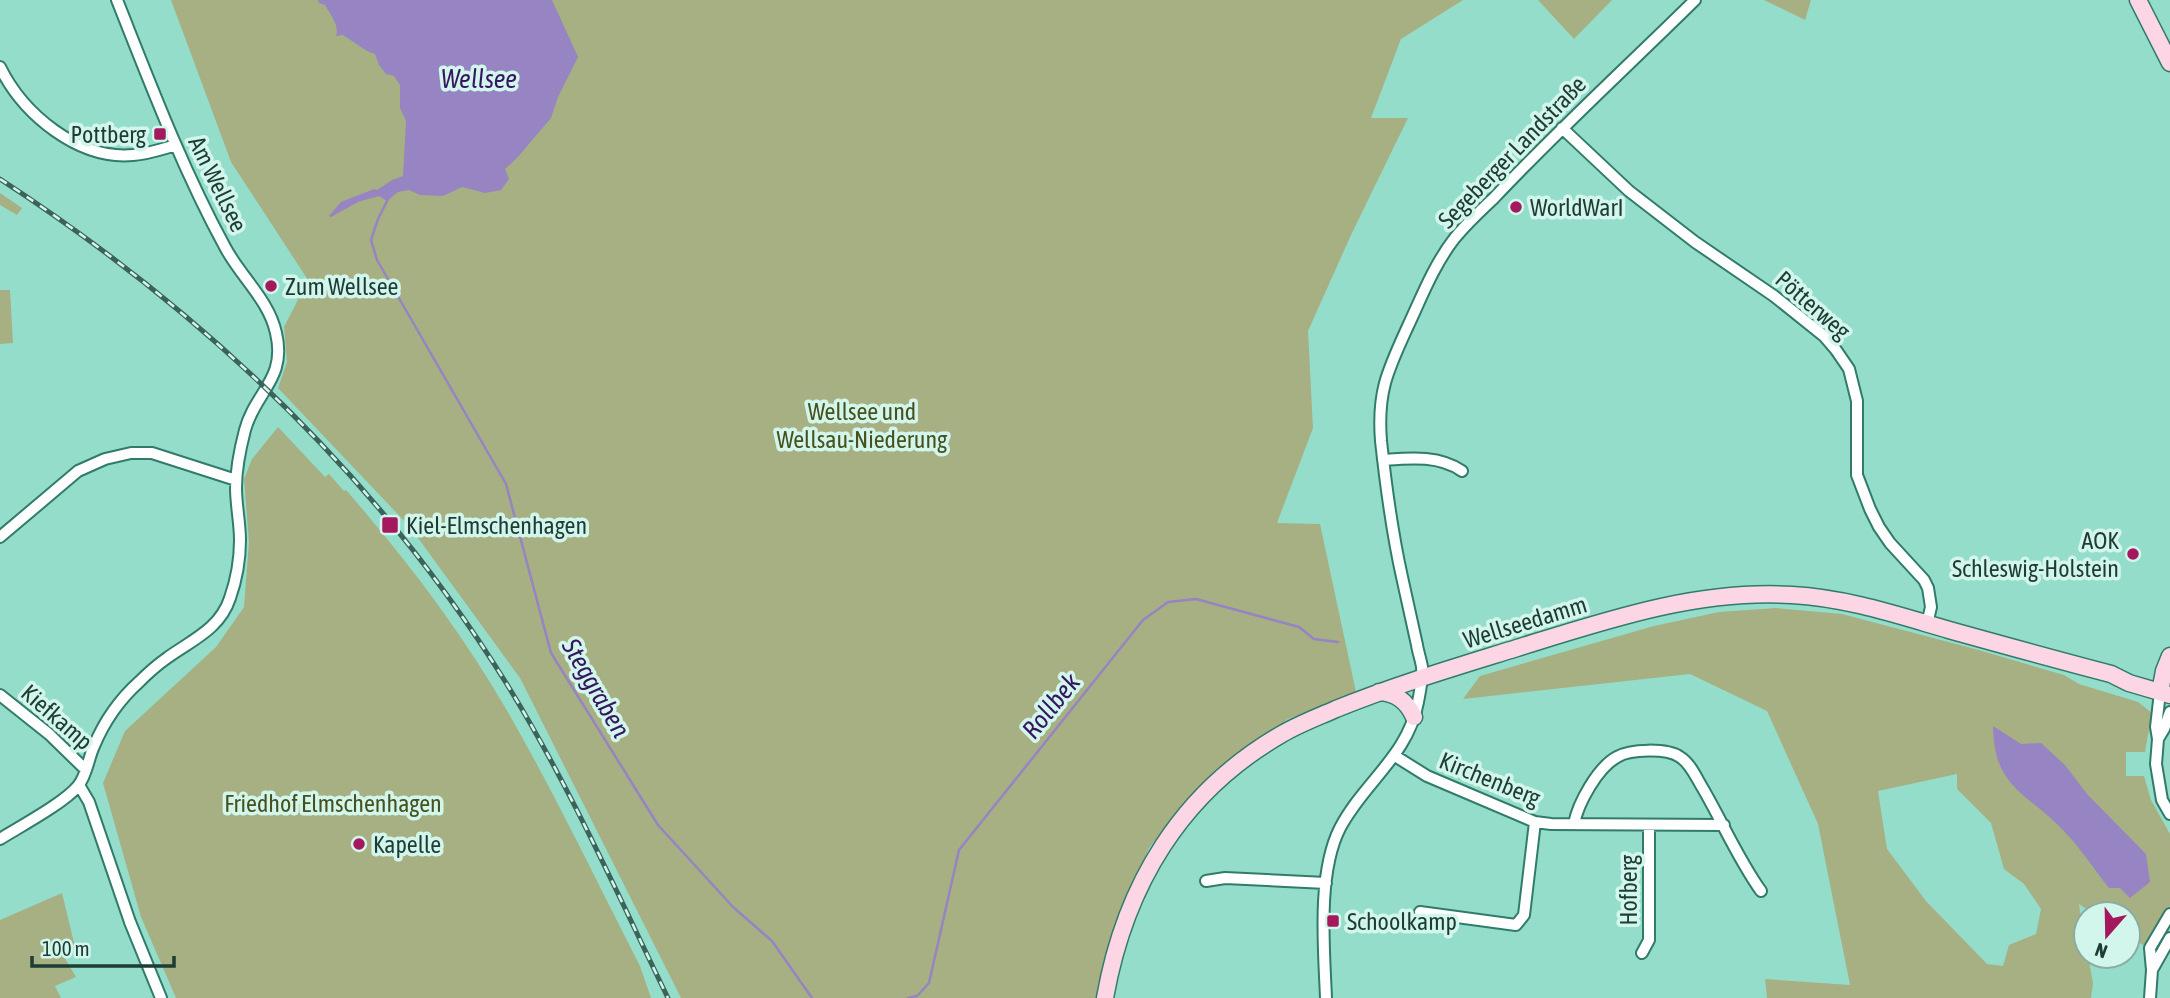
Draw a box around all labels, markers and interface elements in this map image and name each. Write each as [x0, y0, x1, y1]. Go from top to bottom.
water label: Wellsee [441, 64, 517, 94]
street label: Segeberger Landstraße [1433, 71, 1591, 233]
place label: Pottberg [70, 121, 147, 148]
marker: Pottberg [152, 126, 168, 142]
street label: Am Wellsee [183, 132, 253, 236]
place label: WorldWarI [1530, 194, 1624, 221]
marker: WorldWarI [1508, 199, 1524, 215]
street label: Pötterweg [1770, 265, 1856, 345]
place label: Zum Wellsee [285, 273, 398, 300]
marker: Zum Wellsee [263, 278, 279, 294]
park label: Wellsee und Wellsau-Niederung [777, 398, 948, 453]
place label: Kiel-Elmschenhagen [406, 512, 587, 539]
marker: Kiel-Elmschenhagen [380, 515, 400, 535]
place label: AOK Schleswig-Holstein [1952, 527, 2119, 582]
marker: AOK Schleswig-Holstein [2125, 546, 2141, 562]
street label: Wellseedamm [1460, 590, 1590, 654]
water label: Steggraben [555, 632, 636, 743]
water label: Rollbek [1016, 667, 1086, 744]
street label: Kiefkamp [16, 679, 98, 755]
street label: Kirchenberg [1436, 747, 1545, 812]
park label: Friedhof Elmschenhagen [224, 790, 442, 817]
place label: Kapelle [373, 831, 441, 858]
marker: Kapelle [351, 836, 367, 852]
street label: Hofberg [1615, 854, 1642, 925]
north arrow [2072, 900, 2142, 970]
place label: Schoolkamp [1347, 908, 1457, 935]
marker: Schoolkamp [1325, 913, 1341, 929]
scale bar [32, 925, 173, 969]
text: 100 m [42, 936, 90, 960]
text: N [2092, 939, 2110, 963]

